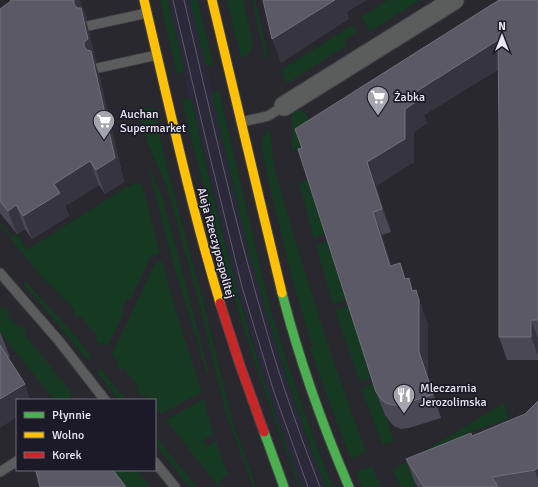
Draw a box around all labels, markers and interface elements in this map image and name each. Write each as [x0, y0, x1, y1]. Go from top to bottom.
north arrow [482, 16, 522, 56]
text: N [498, 20, 506, 33]
supermarket icon: Żabka [365, 84, 391, 117]
place label: Żabka [394, 90, 425, 105]
place label: Auchan Supermarket [120, 107, 186, 136]
supermarket icon: Auchan Supermarket [91, 108, 117, 141]
street label: Aleja Rzeczypospolitej [193, 186, 238, 300]
place label: Mleczarnia Jerozolimska [420, 381, 487, 410]
restaurant icon: Mleczarnia Jerozolimska [391, 382, 417, 415]
legend [16, 399, 156, 471]
text: Płynnie [52, 408, 91, 423]
text: Wolno [52, 428, 84, 443]
text: Korek [52, 448, 81, 463]

